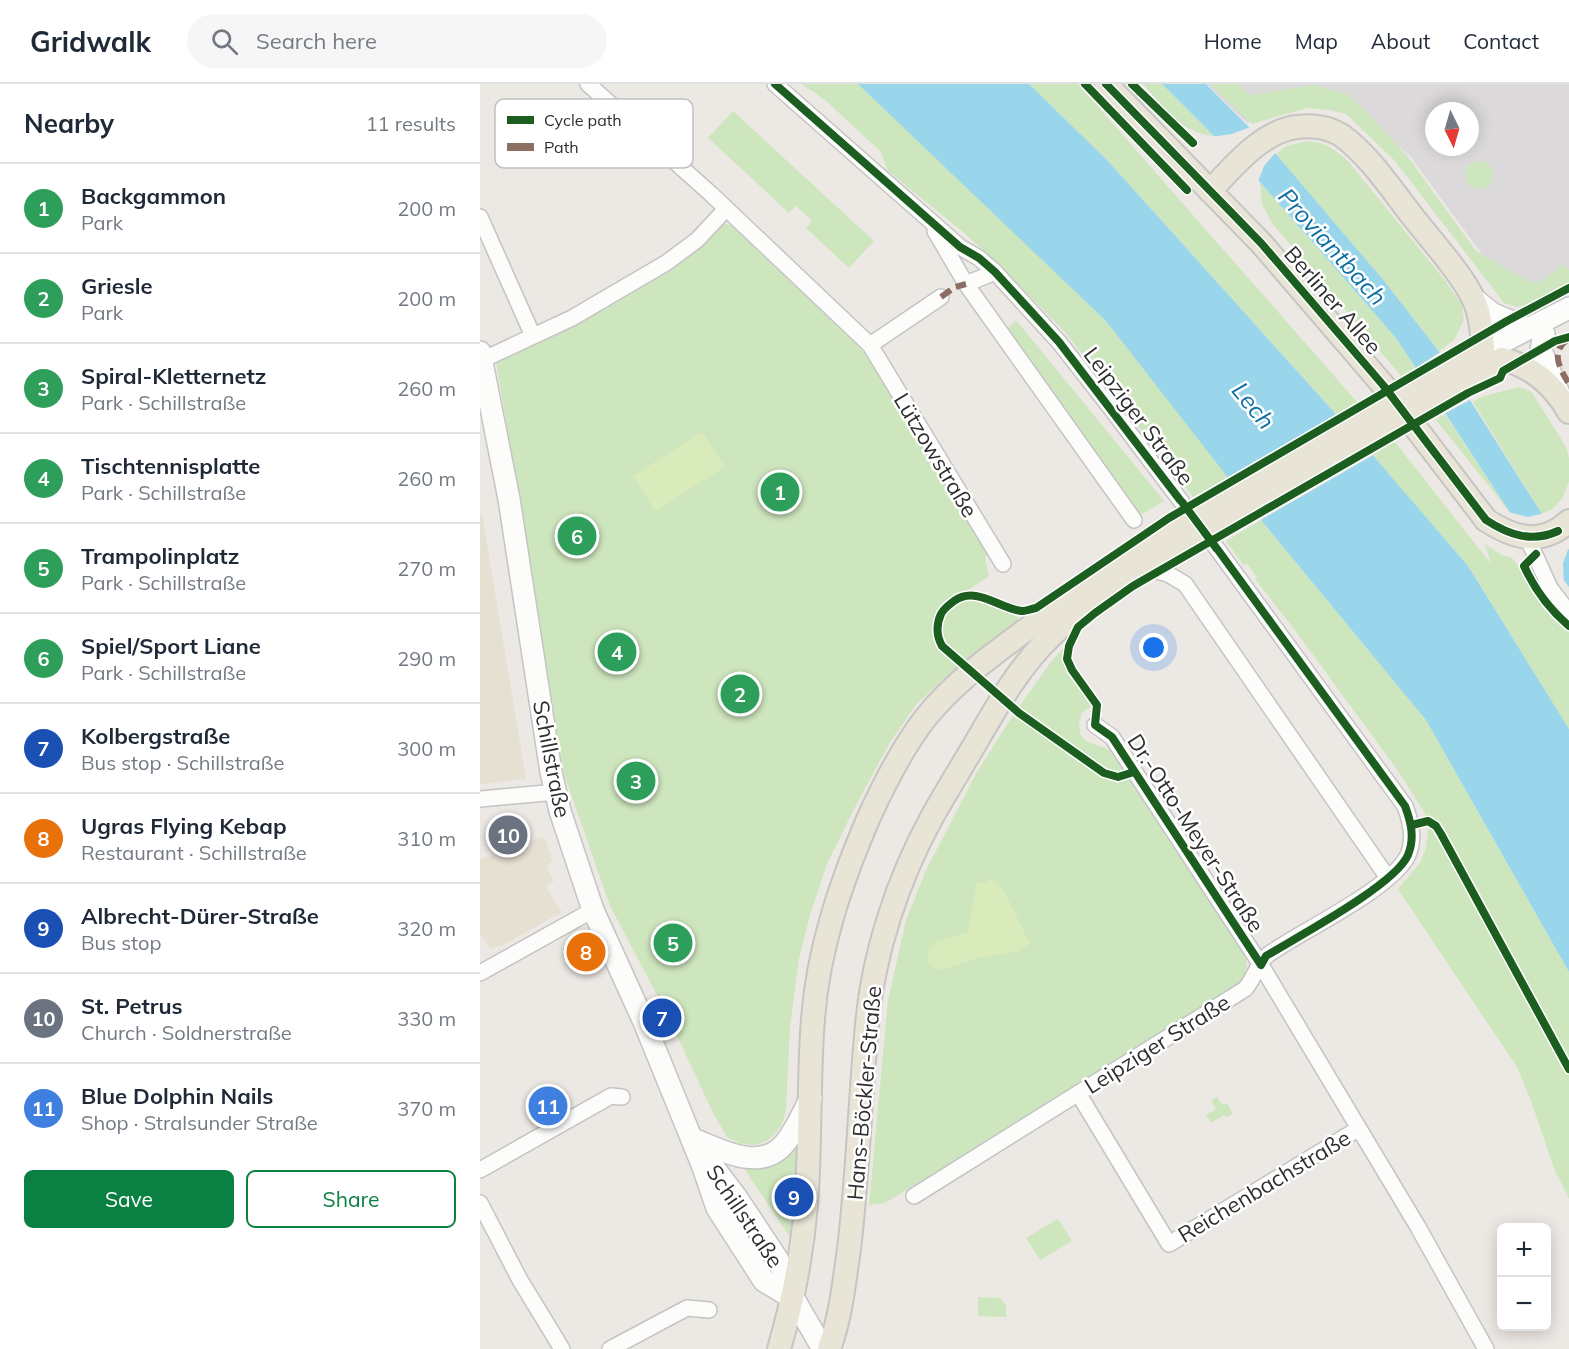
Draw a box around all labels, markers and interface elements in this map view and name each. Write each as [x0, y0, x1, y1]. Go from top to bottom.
search box [187, 14, 607, 68]
text: Gridwalk [30, 24, 151, 59]
icon: search [208, 25, 241, 58]
text: Search here [256, 27, 377, 55]
text: Home [1204, 28, 1262, 54]
text: Map [1295, 28, 1338, 54]
text: About [1371, 28, 1430, 54]
text: Contact [1463, 28, 1539, 54]
legend [495, 99, 693, 168]
north arrow [1425, 102, 1479, 156]
text: Nearby [24, 107, 114, 140]
text: Cycle path [544, 110, 622, 130]
text: 11 results [366, 111, 456, 136]
text: Path [544, 137, 579, 157]
water label: Proviantbach [1272, 181, 1393, 311]
text: Backgammon [81, 182, 226, 210]
text: 1 [38, 196, 50, 221]
text: 200 m [397, 196, 456, 221]
text: Park [81, 210, 123, 235]
street label: Berliner Allee [1278, 240, 1388, 360]
text: Griesle [81, 272, 153, 300]
text: 2 [38, 286, 50, 311]
text: 200 m [397, 286, 456, 311]
text: Park [81, 300, 123, 325]
street label: Leipziger Straße [1078, 341, 1200, 491]
text: Spiral-Kletternetz [81, 362, 266, 390]
text: 3 [38, 376, 50, 401]
text: 260 m [397, 376, 456, 401]
water label: Lech [1226, 376, 1282, 435]
street label: Lützowstraße [888, 388, 984, 522]
text: Park · Schillstraße [81, 390, 246, 415]
text: Tischtennisplatte [81, 452, 260, 480]
text: 4 [38, 466, 50, 491]
text: 260 m [397, 466, 456, 491]
pin: 1 [760, 470, 800, 514]
text: Park · Schillstraße [81, 480, 246, 505]
pin: 6 [558, 514, 596, 558]
text: Trampolinplatz [81, 542, 239, 570]
text: 5 [38, 556, 50, 581]
text: 270 m [397, 556, 456, 581]
text: Park · Schillstraße [81, 570, 246, 595]
pin: 4 [598, 630, 636, 674]
text: Spiel/Sport Liane [81, 632, 261, 660]
your location [1139, 633, 1168, 662]
text: 6 [38, 646, 50, 671]
text: 290 m [397, 646, 456, 671]
text: Park · Schillstraße [81, 660, 246, 685]
pin: 2 [720, 672, 760, 716]
street label: Schillstraße [527, 698, 577, 820]
text: Kolbergstraße [81, 722, 230, 750]
street label: Dr.-Otto-Meyer-Straße [1121, 729, 1271, 937]
text: 7 [38, 736, 50, 761]
text: 300 m [397, 736, 456, 761]
text: Bus stop · Schillstraße [81, 750, 284, 775]
pin: 3 [616, 758, 656, 804]
text: Ugras Flying Kebap [81, 812, 287, 840]
pin: 10 [489, 812, 528, 858]
text: 8 [38, 826, 50, 851]
text: 310 m [397, 826, 456, 851]
text: Restaurant · Schillstraße [81, 840, 307, 865]
text: Albrecht-Dürer-Straße [81, 902, 319, 930]
text: 9 [38, 916, 50, 941]
text: 320 m [397, 916, 456, 941]
pin: 5 [654, 920, 692, 966]
text: Bus stop [81, 930, 161, 955]
pin: 8 [566, 930, 606, 974]
street label: Hans-Böckler-Straße [841, 985, 887, 1201]
street label: Leipziger Straße [1079, 988, 1235, 1100]
text: St. Petrus [81, 992, 183, 1020]
pin: 7 [642, 996, 681, 1040]
text: 10 [32, 1006, 56, 1031]
text: 330 m [397, 1006, 456, 1031]
text: Church · Soldnerstraße [81, 1020, 292, 1045]
text: Blue Dolphin Nails [81, 1082, 273, 1110]
pin: 11 [528, 1084, 568, 1128]
text: 11 [32, 1096, 56, 1121]
text: 370 m [397, 1096, 456, 1121]
text: Shop · Stralsunder Straße [81, 1110, 318, 1135]
street label: Reichenbachstraße [1173, 1123, 1355, 1249]
street label: Schillstraße [700, 1159, 790, 1273]
button: Save [24, 1170, 234, 1228]
button: Share [246, 1170, 456, 1228]
pin: 9 [774, 1174, 814, 1220]
map controls [1497, 1223, 1551, 1331]
button: + [1497, 1223, 1551, 1277]
button: − [1497, 1277, 1551, 1331]

